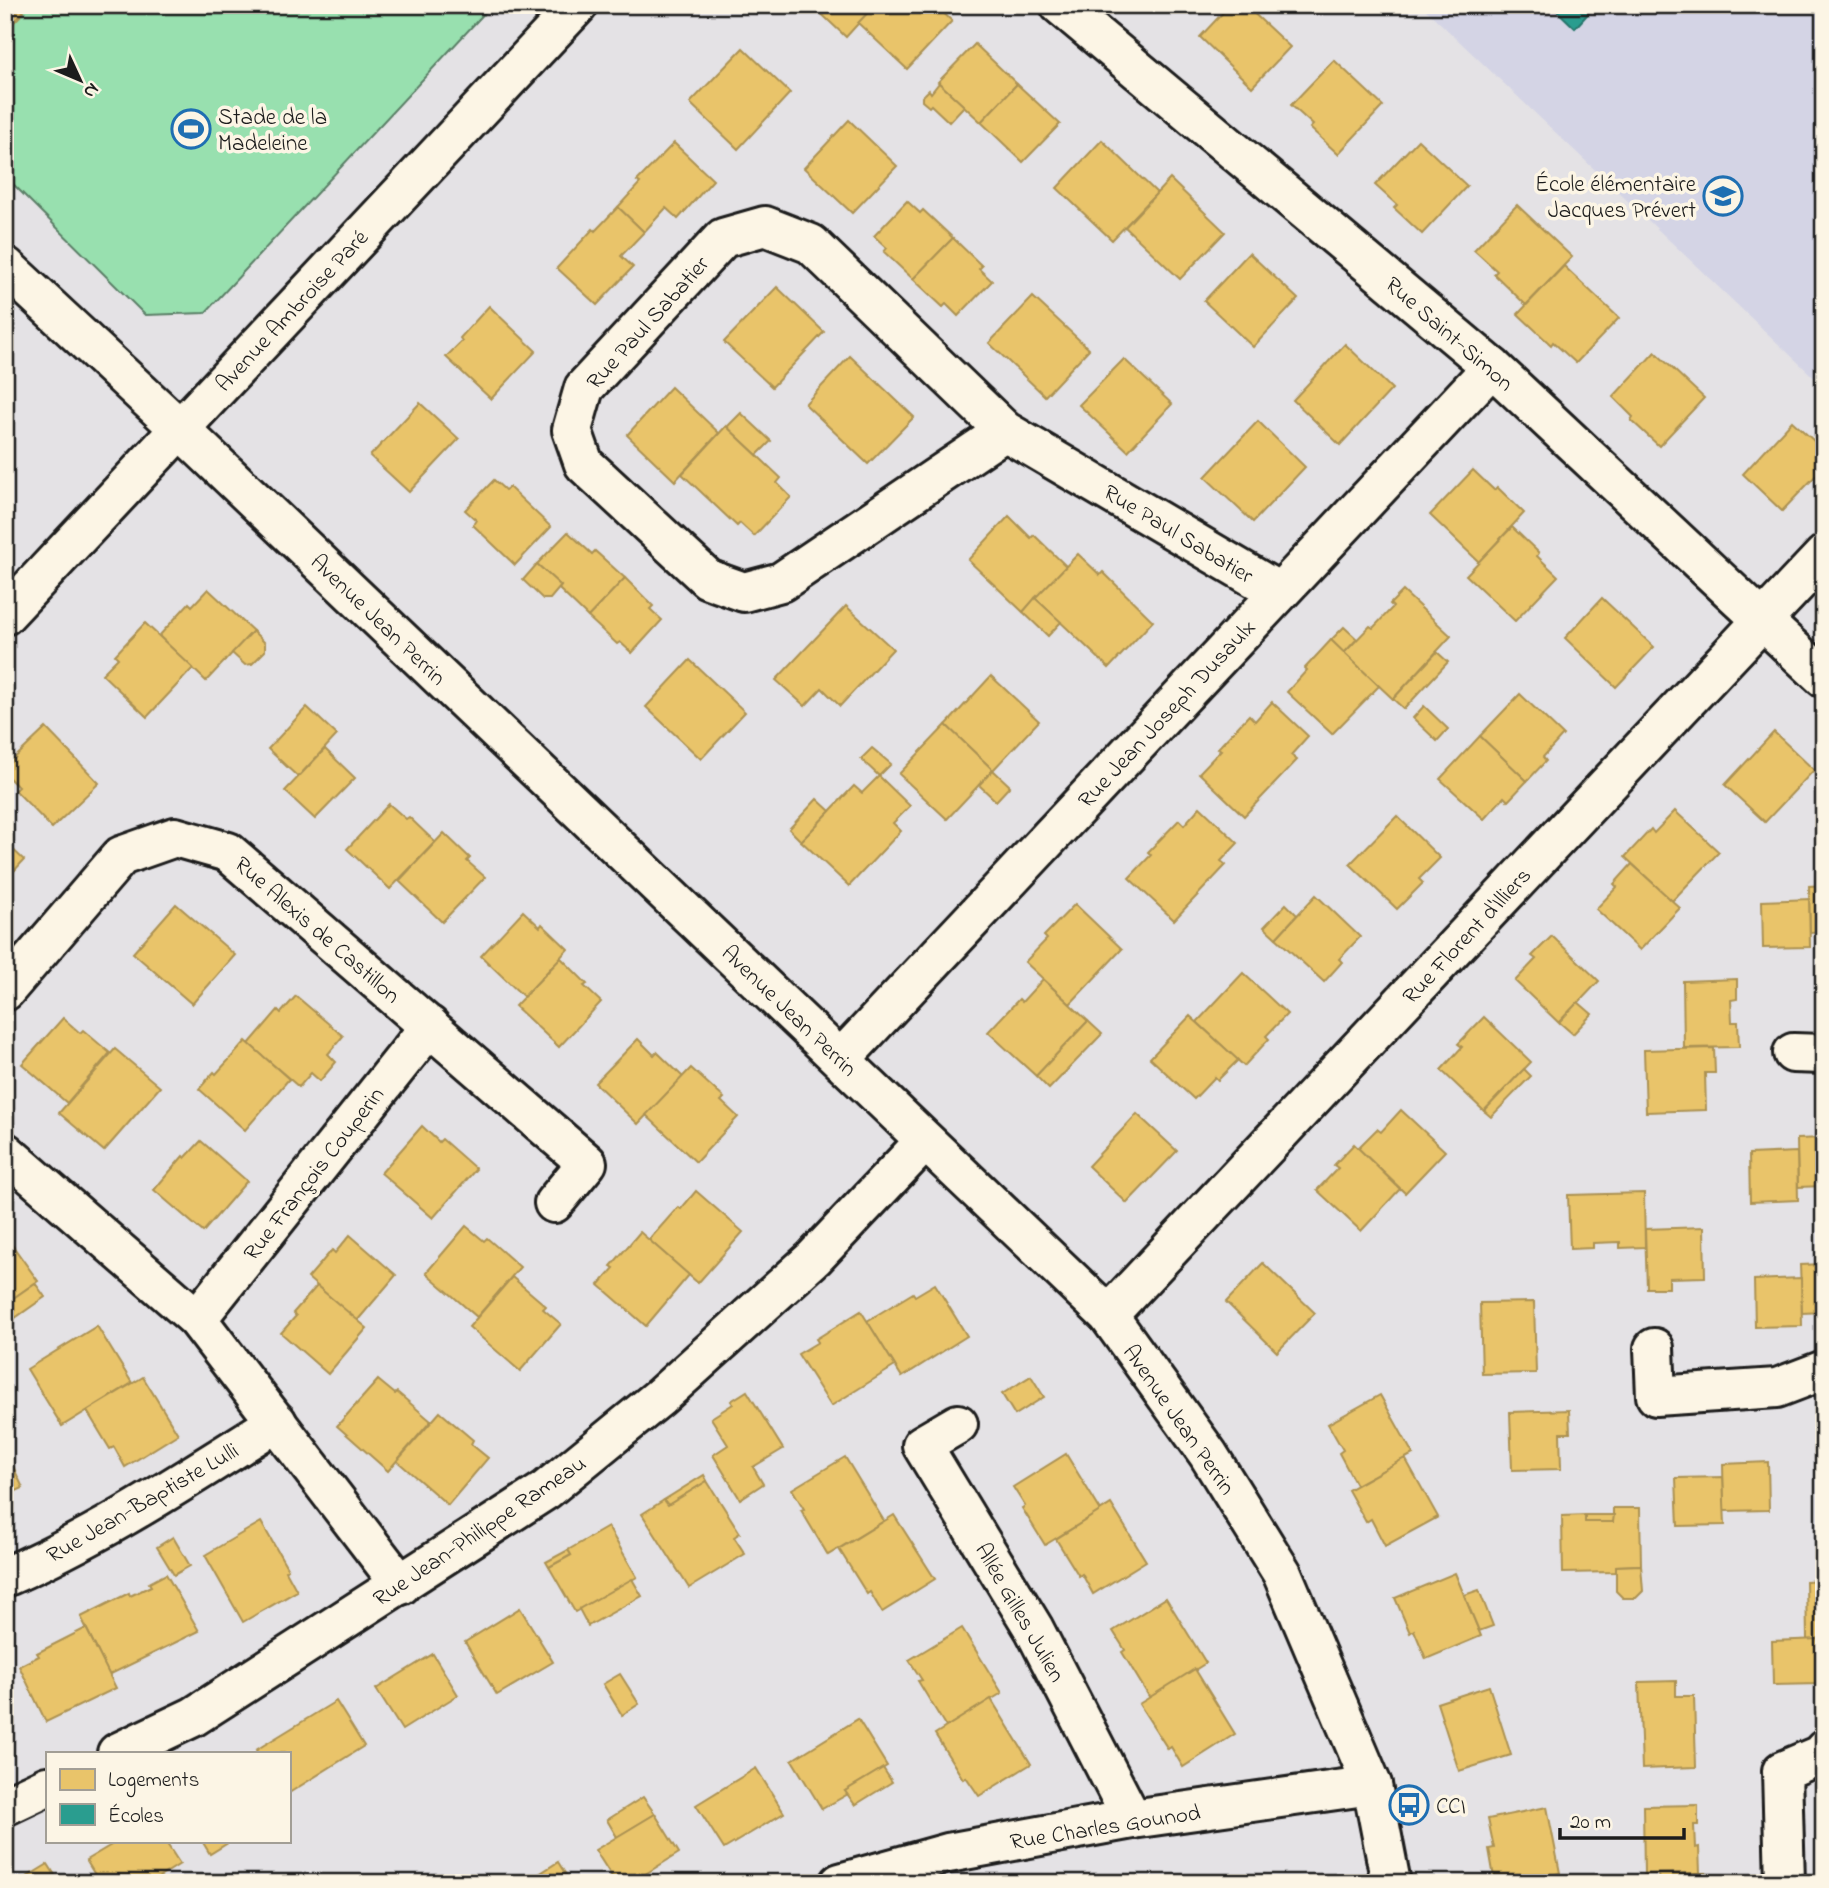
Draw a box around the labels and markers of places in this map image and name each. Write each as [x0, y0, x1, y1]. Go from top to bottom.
place label: Stade de la Madeleine [218, 102, 327, 161]
sports icon: Stade de la Madeleine [170, 108, 212, 150]
place label: École élémentaire Jacques Prévert [1535, 169, 1697, 228]
school or university icon: École élémentaire Jacques Prévert [1702, 175, 1744, 217]
bus stop icon: CCI [1388, 1784, 1430, 1826]
place label: CCI [1436, 1791, 1466, 1824]

